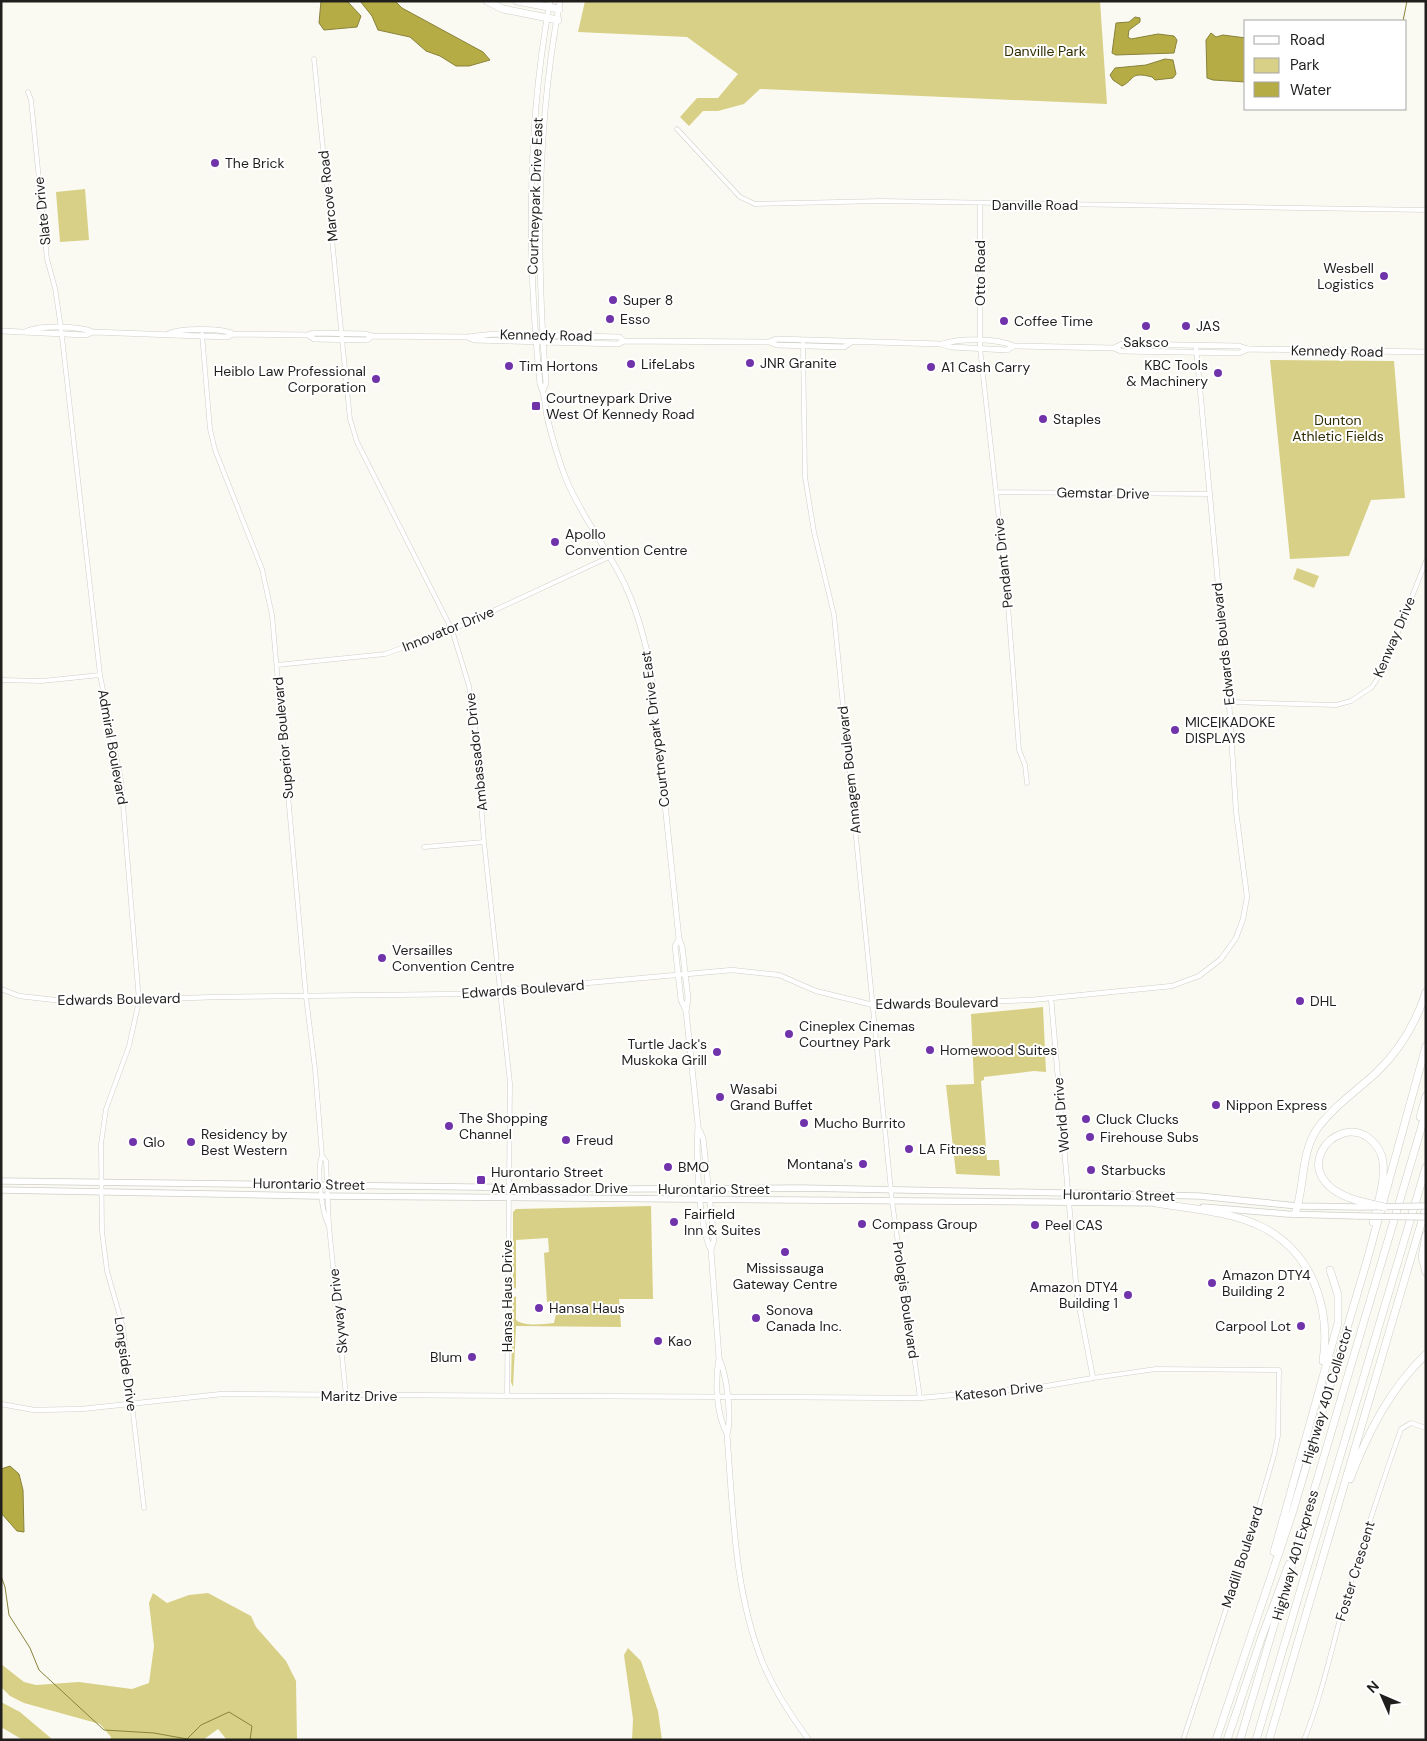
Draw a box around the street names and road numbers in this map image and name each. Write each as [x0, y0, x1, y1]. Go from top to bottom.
street label: Courtneypark Drive East [523, 117, 547, 275]
street label: Marcove Road [314, 150, 342, 242]
street label: Slate Drive [29, 176, 55, 246]
street label: Danville Road [992, 196, 1078, 214]
street label: Otto Road [971, 240, 989, 306]
street label: Kennedy Road [500, 325, 592, 345]
street label: Kennedy Road [1291, 341, 1383, 361]
street label: Gemstar Drive [1056, 483, 1150, 503]
street label: Pendant Drive [989, 517, 1017, 609]
street label: Edwards Boulevard [1208, 582, 1238, 706]
street label: Kenway Drive [1369, 594, 1419, 680]
street label: Innovator Drive [399, 602, 497, 656]
street label: Courtneypark Drive East [636, 650, 674, 808]
street label: Superior Boulevard [269, 676, 297, 800]
street label: Admiral Boulevard [94, 688, 132, 806]
street label: Ambassador Drive [461, 692, 491, 812]
street label: Annagem Boulevard [833, 705, 865, 835]
street label: Edwards Boulevard [461, 976, 585, 1002]
street label: Edwards Boulevard [57, 989, 181, 1009]
street label: Edwards Boulevard [875, 993, 999, 1013]
street label: World Drive [1049, 1077, 1073, 1153]
street label: Hurontario Street [253, 1174, 365, 1194]
street label: Hurontario Street [658, 1180, 770, 1198]
street label: Hurontario Street [1063, 1185, 1175, 1205]
street label: Hansa Haus Drive [498, 1240, 516, 1352]
street label: Prologis Boulevard [889, 1240, 923, 1360]
street label: Skyway Drive [325, 1268, 351, 1354]
street label: Longside Drive [110, 1316, 142, 1412]
street label: Highway 401 Collector [1297, 1324, 1357, 1466]
street label: Kateson Drive [954, 1377, 1044, 1405]
street label: Maritz Drive [321, 1387, 397, 1405]
street label: Highway 401 Express [1268, 1488, 1322, 1622]
street label: Madill Boulevard [1217, 1504, 1267, 1610]
street label: Foster Crescent [1331, 1519, 1379, 1623]

